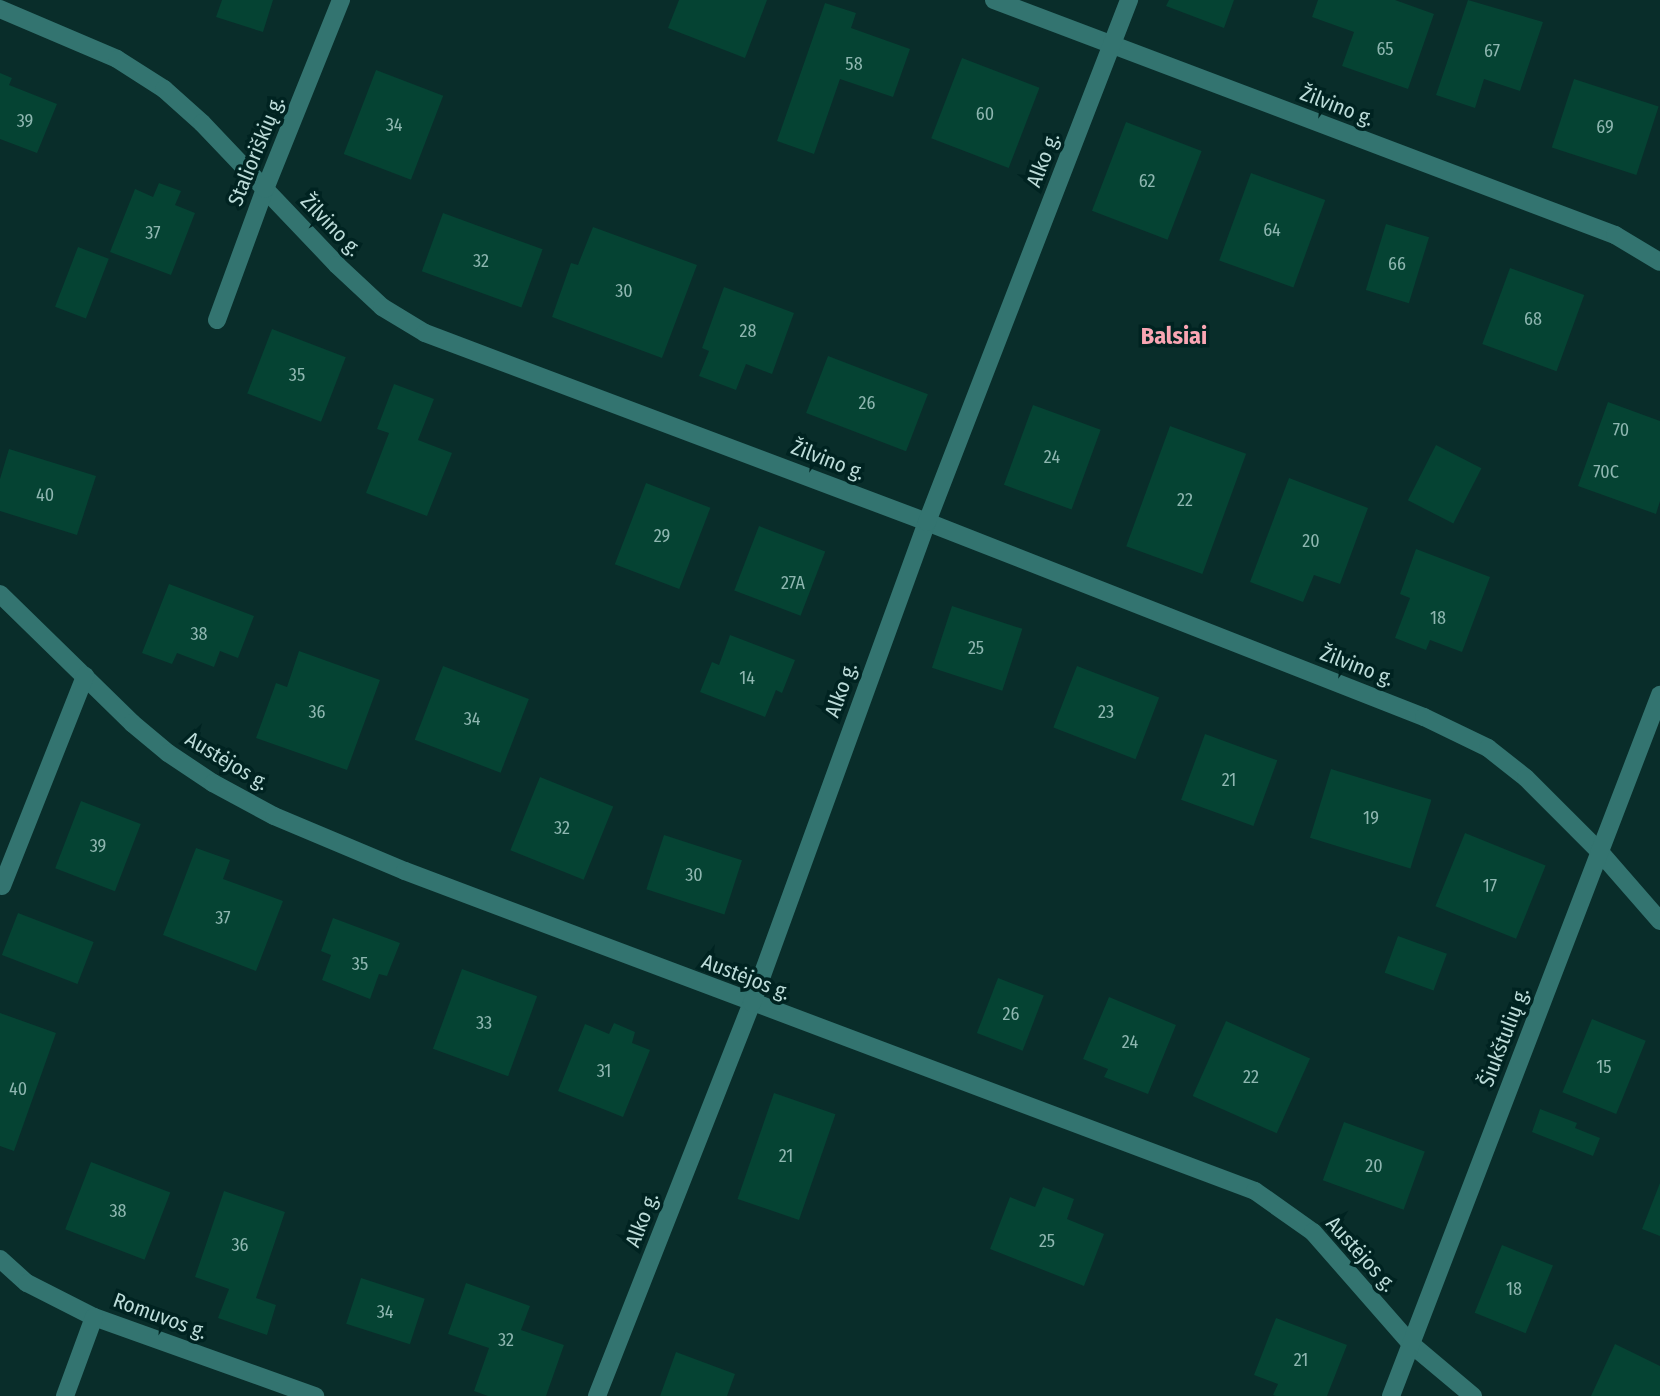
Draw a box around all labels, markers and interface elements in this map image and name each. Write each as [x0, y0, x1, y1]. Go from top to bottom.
house number: 65 [1376, 38, 1394, 60]
house number: 67 [1484, 40, 1500, 62]
house number: 58 [845, 53, 863, 75]
street label: Žilvino g. [1297, 81, 1377, 131]
street label: Stalioriškių g. [223, 93, 289, 209]
house number: 60 [976, 103, 994, 125]
house number: 39 [17, 110, 33, 132]
house number: 34 [386, 114, 402, 136]
house number: 69 [1596, 116, 1614, 138]
street label: Alko g. [1021, 129, 1065, 191]
house number: 62 [1139, 170, 1155, 192]
street label: Žilvino g. [295, 189, 367, 261]
house number: 64 [1263, 219, 1281, 241]
house number: 37 [145, 222, 161, 244]
house number: 32 [473, 250, 489, 272]
house number: 66 [1388, 253, 1406, 275]
house number: 30 [615, 280, 633, 302]
house number: 68 [1524, 308, 1542, 330]
house number: 28 [740, 320, 756, 342]
district label: Balsiai [1141, 323, 1207, 351]
house number: 35 [289, 364, 305, 386]
house number: 26 [859, 392, 875, 414]
house number: 70 [1613, 419, 1629, 441]
street label: Žilvino g. [788, 435, 868, 485]
house number: 24 [1044, 446, 1060, 468]
house number: 70C [1593, 461, 1619, 483]
house number: 40 [36, 484, 54, 506]
house number: 22 [1177, 489, 1193, 511]
house number: 29 [654, 525, 670, 547]
house number: 20 [1302, 530, 1320, 552]
house number: 27A [781, 572, 805, 594]
house number: 18 [1430, 607, 1446, 629]
house number: 38 [190, 623, 208, 645]
house number: 25 [968, 637, 984, 659]
street label: Žilvino g. [1317, 641, 1397, 691]
street label: Alko g. [819, 659, 863, 721]
house number: 14 [739, 667, 755, 689]
house number: 36 [308, 701, 326, 723]
house number: 23 [1098, 701, 1114, 723]
house number: 34 [464, 708, 480, 730]
street label: Austėjos g. [181, 726, 273, 796]
house number: 21 [1222, 769, 1236, 791]
house number: 19 [1363, 807, 1379, 829]
house number: 32 [554, 817, 570, 839]
house number: 39 [90, 835, 106, 857]
house number: 30 [685, 864, 703, 886]
house number: 17 [1483, 875, 1497, 897]
house number: 37 [215, 907, 231, 929]
street label: Austėjos g. [698, 949, 794, 1005]
house number: 35 [352, 953, 368, 975]
street label: Šiukštulių g. [1474, 984, 1534, 1090]
house number: 26 [1003, 1003, 1019, 1025]
house number: 33 [476, 1012, 492, 1034]
house number: 24 [1122, 1031, 1138, 1053]
house number: 15 [1596, 1056, 1612, 1078]
house number: 31 [597, 1060, 611, 1082]
house number: 22 [1243, 1066, 1259, 1088]
house number: 40 [9, 1078, 27, 1100]
house number: 21 [779, 1145, 793, 1167]
house number: 20 [1365, 1155, 1383, 1177]
street label: Alko g. [620, 1189, 664, 1251]
house number: 38 [109, 1200, 127, 1222]
street label: Austėjos g. [1321, 1211, 1401, 1297]
house number: 25 [1039, 1230, 1055, 1252]
house number: 36 [231, 1234, 249, 1256]
house number: 18 [1506, 1278, 1522, 1300]
street label: Romuvos g. [110, 1287, 210, 1345]
house number: 34 [377, 1301, 393, 1323]
house number: 32 [498, 1329, 514, 1351]
house number: 21 [1294, 1349, 1308, 1371]

